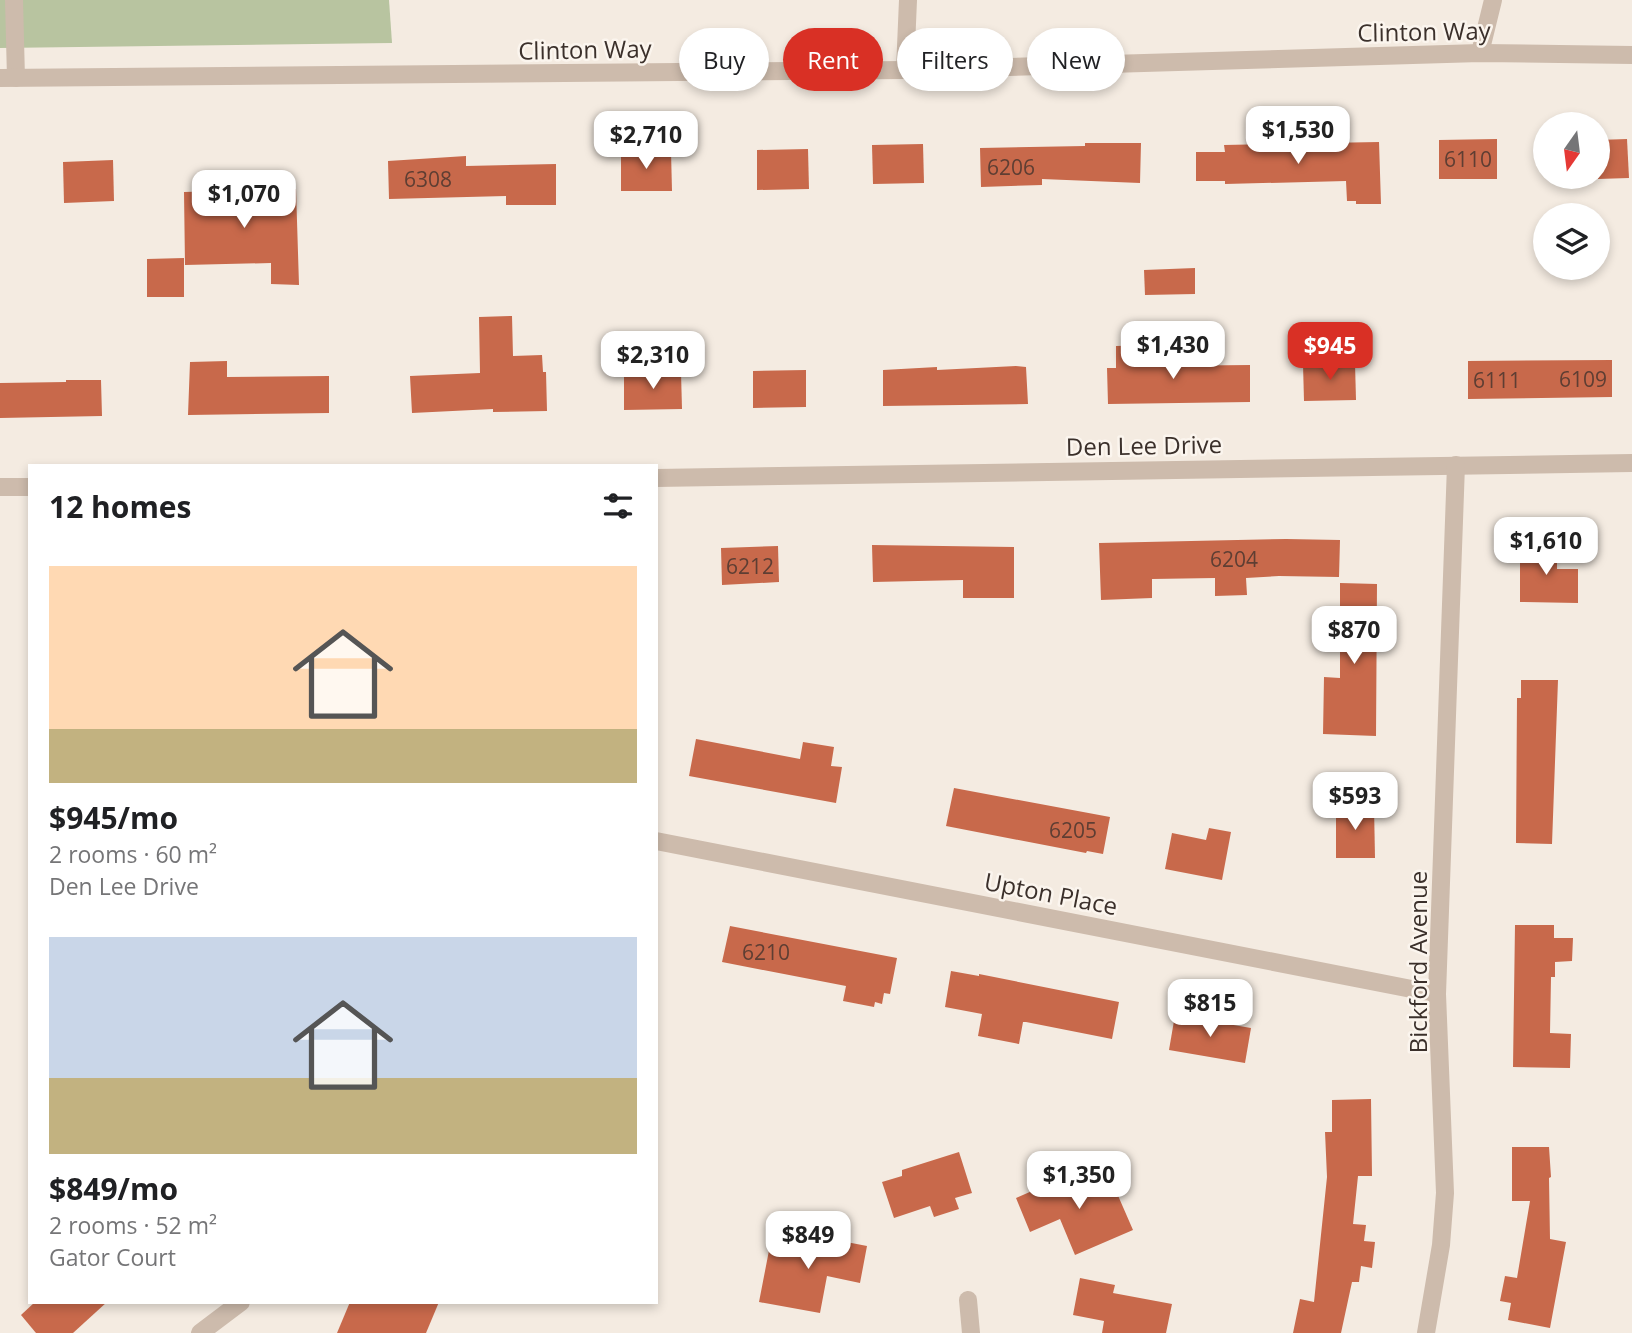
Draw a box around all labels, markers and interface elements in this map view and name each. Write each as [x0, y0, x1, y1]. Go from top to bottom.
street label: Clinton Way [1357, 13, 1492, 49]
chip: Buy [679, 28, 769, 91]
chip: Rent [783, 28, 883, 91]
chip: Filters [897, 28, 1013, 91]
chip: New [1027, 28, 1125, 91]
street label: Clinton Way [518, 31, 653, 67]
pin: $1,530 [1241, 106, 1355, 166]
pin: $2,710 [589, 111, 703, 171]
north arrow [1533, 112, 1610, 189]
map controls [1533, 112, 1610, 280]
text: $1,530 [1262, 113, 1334, 145]
text: $2,710 [610, 118, 682, 150]
house number: 6110 [1444, 145, 1492, 173]
house number: 6206 [987, 153, 1035, 181]
house number: 6308 [404, 165, 452, 193]
pin: $1,070 [187, 170, 301, 230]
text: $1,070 [208, 177, 280, 209]
button: layers [1533, 203, 1610, 280]
pin: $1,430 [1116, 322, 1230, 381]
pin: $945 [1289, 322, 1371, 382]
text: $1,430 [1137, 328, 1209, 360]
text: $945 [1304, 329, 1356, 361]
pin: $2,310 [596, 332, 710, 391]
text: $2,310 [617, 338, 689, 370]
house number: 6109 [1559, 365, 1607, 393]
house number: 6111 [1473, 366, 1521, 394]
street label: Den Lee Drive [1066, 427, 1222, 463]
text: 12 homes [49, 486, 192, 527]
icon: filters [599, 487, 637, 525]
pin: $1,610 [1489, 518, 1603, 577]
text: $1,610 [1510, 524, 1582, 556]
house number: 6204 [1210, 545, 1258, 573]
house number: 6212 [726, 552, 774, 580]
pin: $870 [1313, 606, 1395, 666]
icon: home [280, 611, 406, 737]
text: $870 [1328, 613, 1380, 645]
pin: $593 [1314, 772, 1396, 832]
text: $593 [1329, 779, 1381, 811]
text: $945/mo [49, 797, 178, 838]
house number: 6205 [1049, 816, 1097, 844]
text: 2 rooms · 60 m² [49, 838, 217, 870]
street label: Upton Place [982, 864, 1120, 922]
text: Den Lee Drive [49, 870, 199, 902]
street label: Bickford Avenue [1401, 871, 1434, 1053]
house number: 6210 [742, 938, 790, 966]
pin: $815 [1169, 979, 1251, 1039]
icon: home [280, 982, 406, 1108]
text: $815 [1184, 986, 1236, 1018]
pin: $1,350 [1022, 1152, 1136, 1211]
text: $1,350 [1043, 1158, 1115, 1190]
text: $849/mo [49, 1168, 178, 1209]
text: 2 rooms · 52 m² [49, 1209, 217, 1241]
pin: $849 [767, 1212, 849, 1271]
text: $849 [782, 1218, 834, 1250]
text: Gator Court [49, 1241, 176, 1273]

